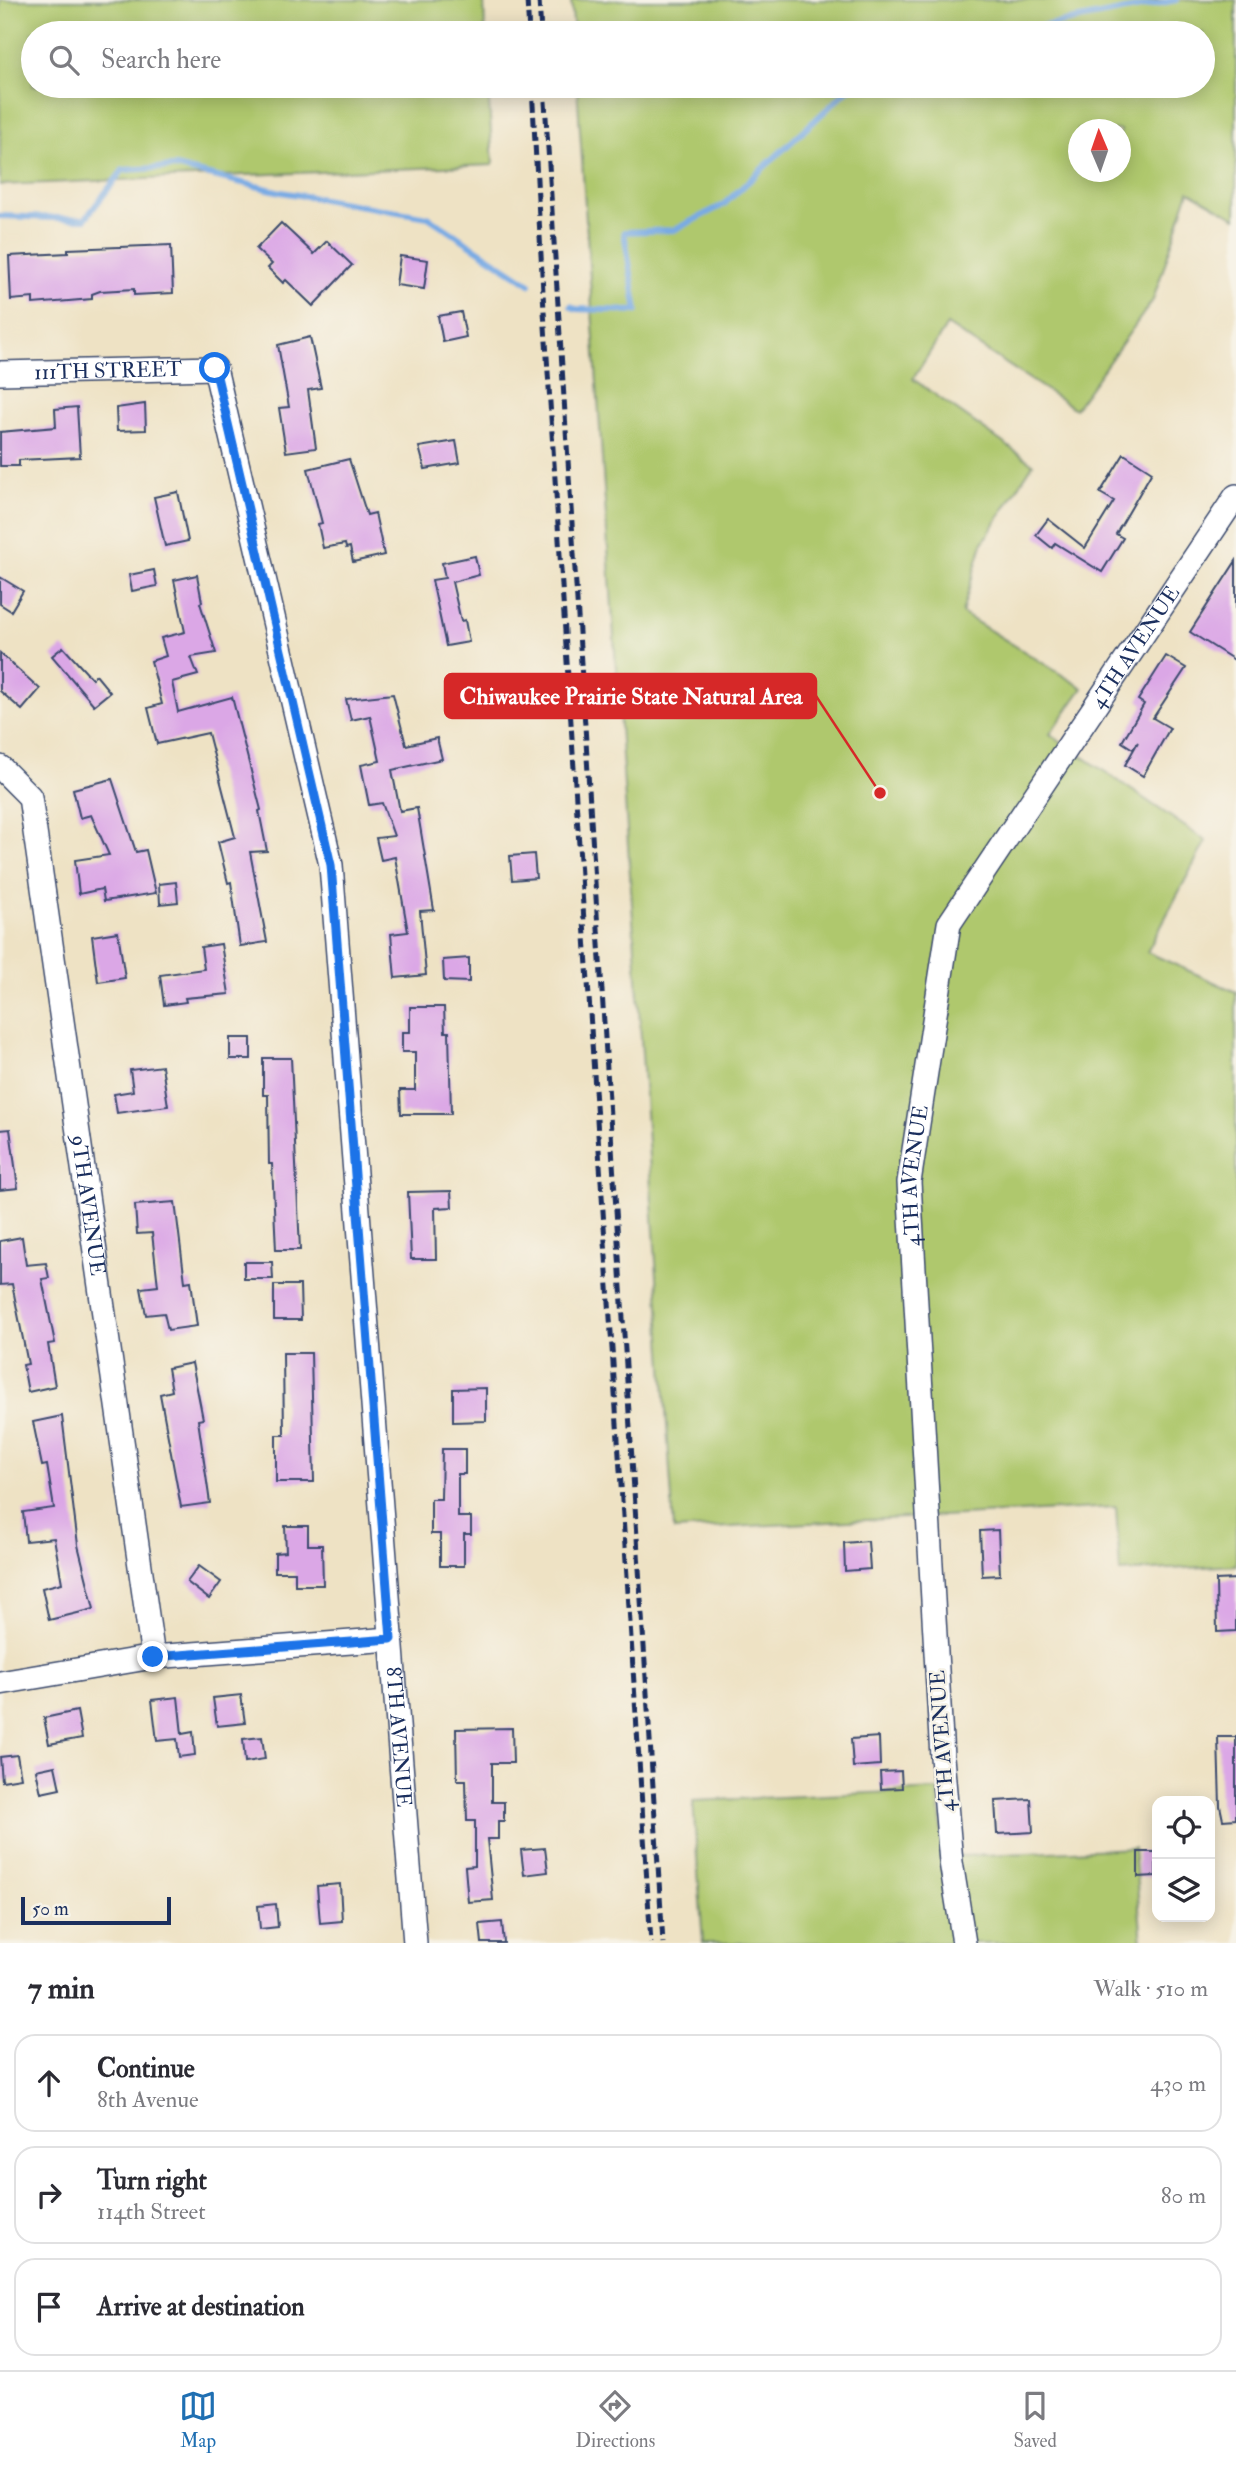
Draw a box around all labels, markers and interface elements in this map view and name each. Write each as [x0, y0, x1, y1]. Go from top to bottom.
search box [21, 21, 1215, 98]
icon: search [45, 41, 83, 79]
text: Search here [101, 44, 221, 76]
north arrow [1068, 119, 1131, 182]
route start [199, 352, 230, 383]
street label: 111TH STREET [34, 356, 183, 386]
street label: 4TH AVENUE [1084, 581, 1186, 714]
callout: Chiwaukee Prairie State Natural Area [445, 674, 816, 718]
text: Chiwaukee Prairie State Natural Area [460, 682, 804, 711]
street label: 4TH AVENUE [896, 1103, 935, 1247]
street label: 9TH AVENUE [64, 1132, 111, 1277]
route end [137, 1641, 168, 1672]
street label: 8TH AVENUE [380, 1666, 417, 1808]
street label: 4TH AVENUE [924, 1669, 961, 1813]
map controls [1152, 1796, 1215, 1922]
button: locate [1152, 1796, 1215, 1859]
button: layers [1152, 1859, 1215, 1922]
scale bar [21, 1894, 172, 1926]
text: 50 m [32, 1897, 69, 1921]
text: 7 min [28, 1970, 95, 2007]
text: Walk · 510 m [1093, 1974, 1208, 2003]
text: Continue [97, 2053, 195, 2085]
icon: ahead [30, 2064, 68, 2102]
text: 430 m [1150, 2069, 1206, 2098]
text: 8th Avenue [97, 2085, 199, 2114]
text: Turn right [97, 2165, 207, 2197]
icon: right [30, 2176, 68, 2214]
text: 80 m [1161, 2181, 1206, 2210]
text: 114th Street [97, 2197, 206, 2226]
icon: arrive [30, 2288, 68, 2326]
text: Arrive at destination [97, 2291, 305, 2323]
tab: Map [179, 2387, 217, 2453]
tab: Directions [575, 2387, 655, 2453]
tab: Saved [1013, 2387, 1057, 2453]

